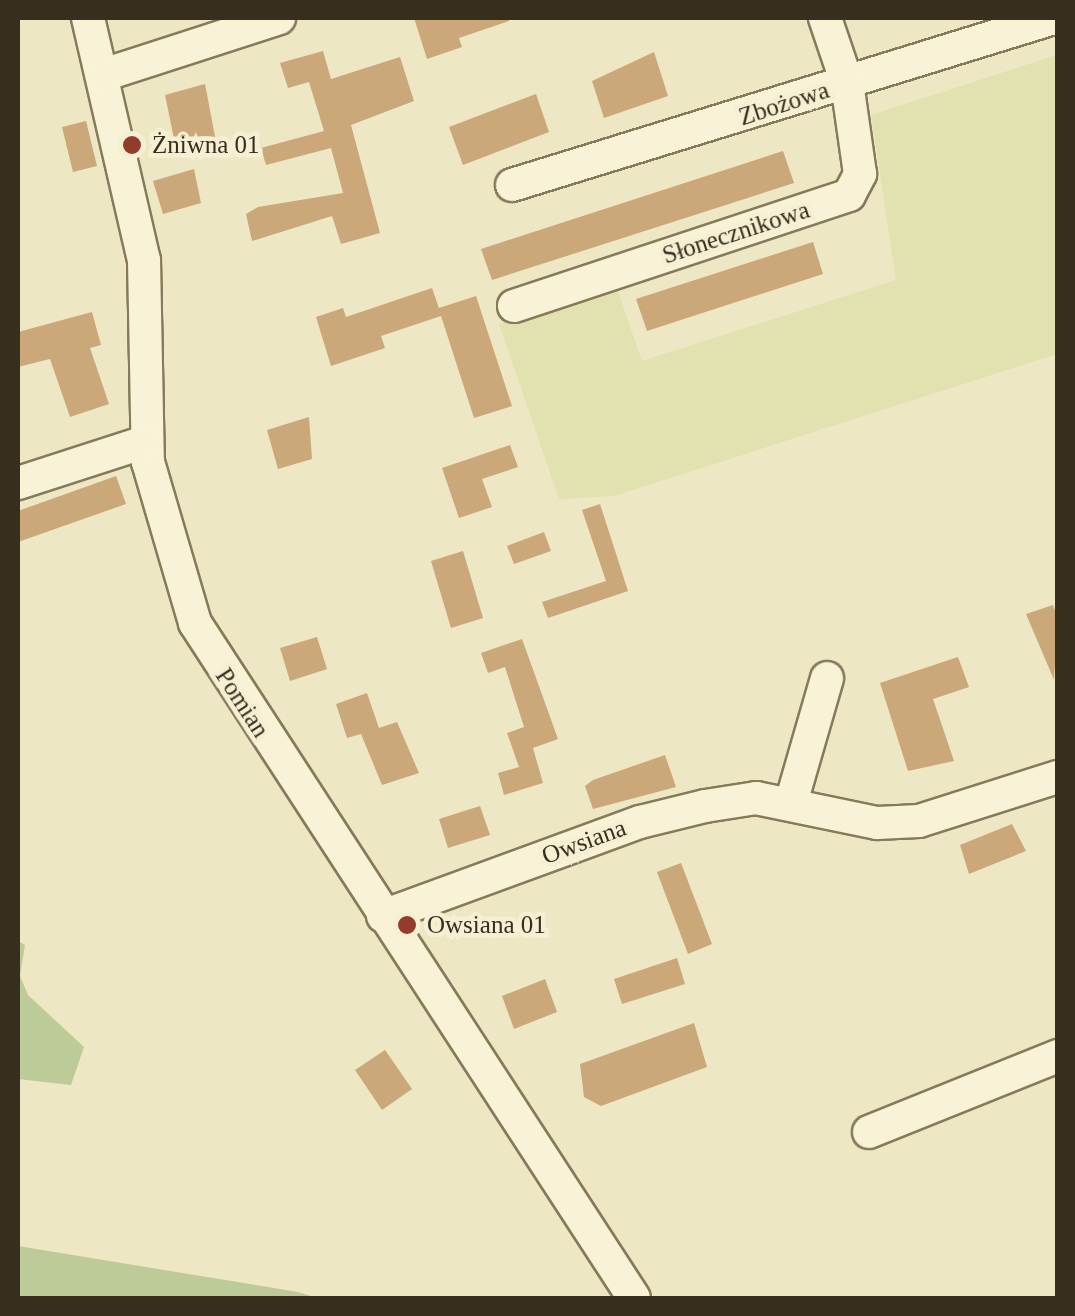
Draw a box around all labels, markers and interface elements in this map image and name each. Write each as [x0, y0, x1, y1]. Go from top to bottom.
street label: Zbożowa [735, 75, 833, 133]
place label: Żniwna 01 [152, 130, 260, 160]
marker: Żniwna 01 [121, 134, 143, 156]
street label: Słonecznikowa [659, 195, 813, 271]
street label: Pomian [209, 663, 275, 743]
street label: Owsiana [538, 813, 630, 871]
place label: Owsiana 01 [427, 910, 546, 940]
marker: Owsiana 01 [396, 914, 418, 936]

